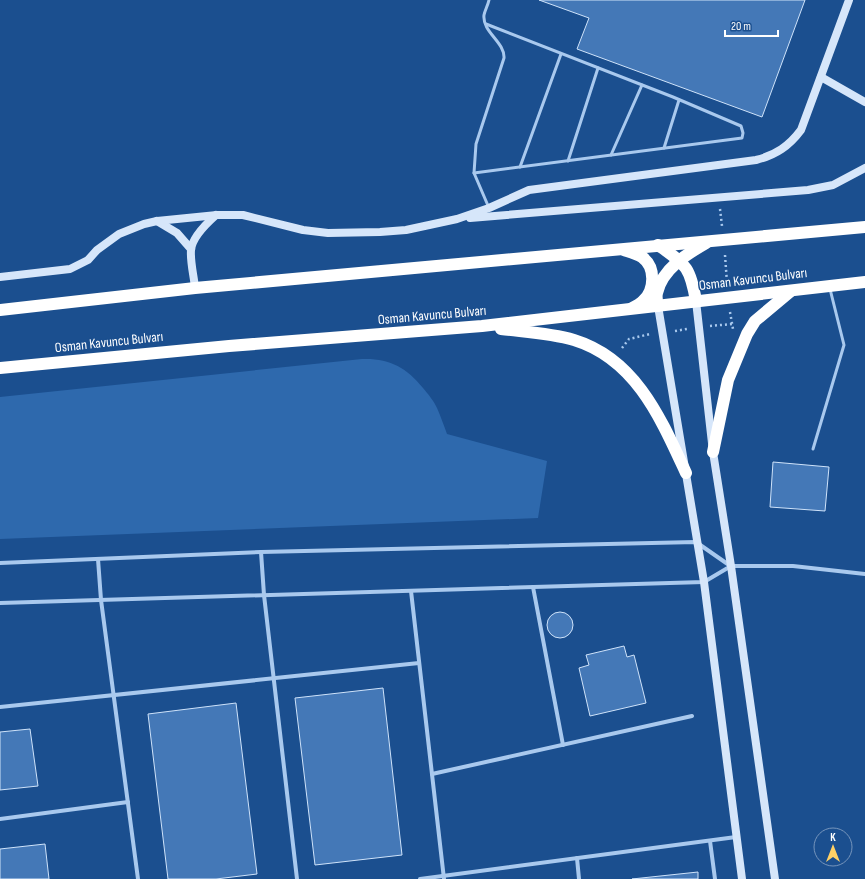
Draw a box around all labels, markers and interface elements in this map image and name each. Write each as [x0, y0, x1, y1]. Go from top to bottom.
scale bar [725, 12, 778, 38]
text: 20 m [731, 19, 751, 34]
street label: Osman Kavuncu Bulvarı [698, 264, 808, 294]
street label: Osman Kavuncu Bulvarı [377, 302, 487, 328]
street label: Osman Kavuncu Bulvarı [54, 328, 164, 356]
north arrow [813, 827, 853, 867]
text: K [830, 831, 836, 844]

